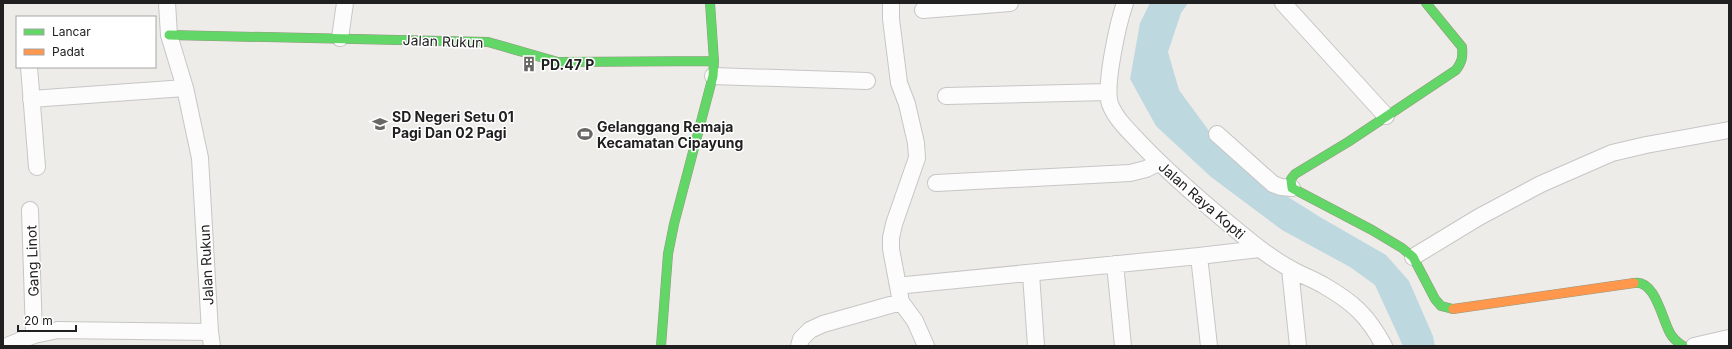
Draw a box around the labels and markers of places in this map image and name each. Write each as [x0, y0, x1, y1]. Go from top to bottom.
building icon: PD.47 P [520, 55, 538, 73]
place label: PD.47 P [541, 56, 594, 73]
place label: SD Negeri Setu 01 Pagi Dan 02 Pagi [392, 108, 514, 141]
school or university icon: SD Negeri Setu 01 Pagi Dan 02 Pagi [371, 115, 389, 133]
place label: Gelanggang Remaja Kecamatan Cipayung [597, 118, 743, 151]
sports icon: Gelanggang Remaja Kecamatan Cipayung [576, 125, 594, 143]

